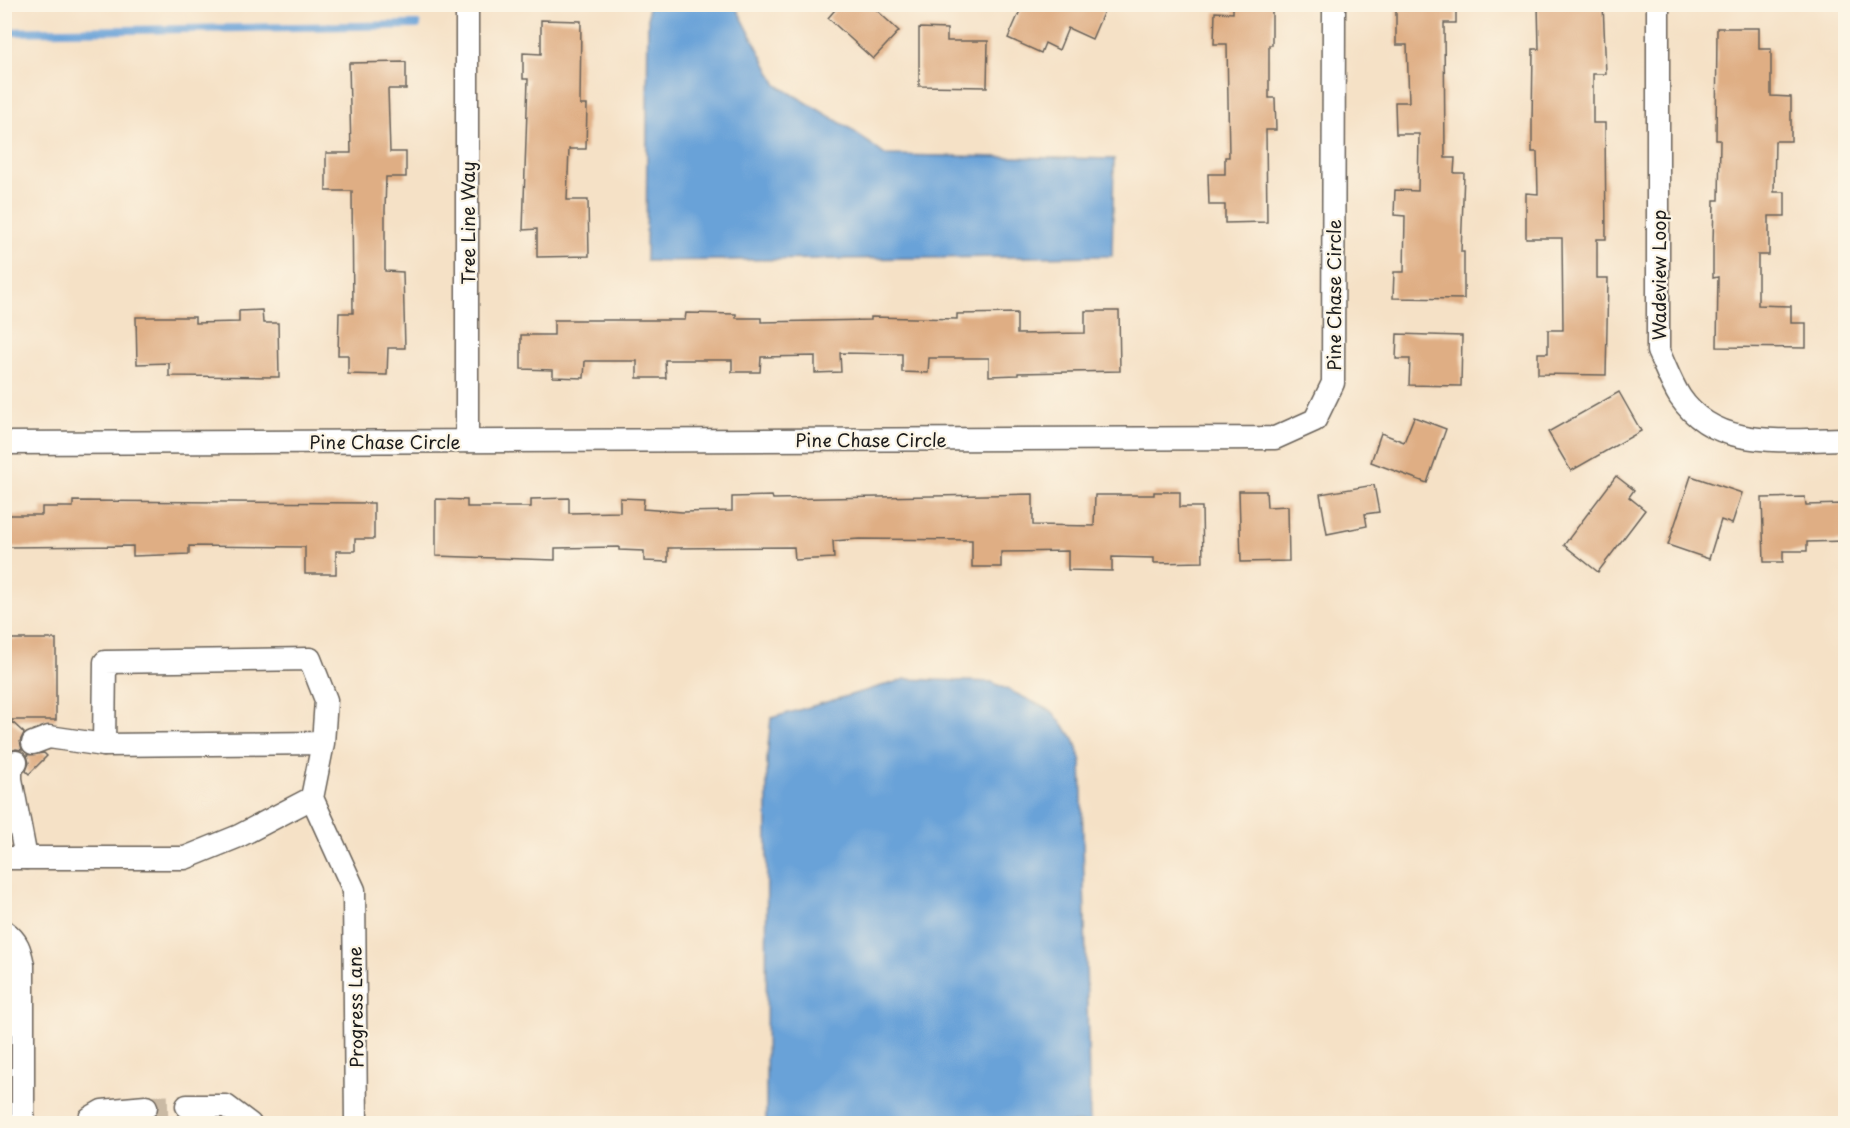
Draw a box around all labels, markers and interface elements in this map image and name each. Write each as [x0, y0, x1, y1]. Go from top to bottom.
street label: Tree Line Way [454, 161, 481, 285]
street label: Wadeview Loop [1645, 210, 1672, 340]
street label: Pine Chase Circle [1320, 219, 1347, 371]
street label: Pine Chase Circle [795, 426, 947, 453]
street label: Pine Chase Circle [309, 428, 461, 455]
street label: Progress Lane [340, 946, 370, 1068]

